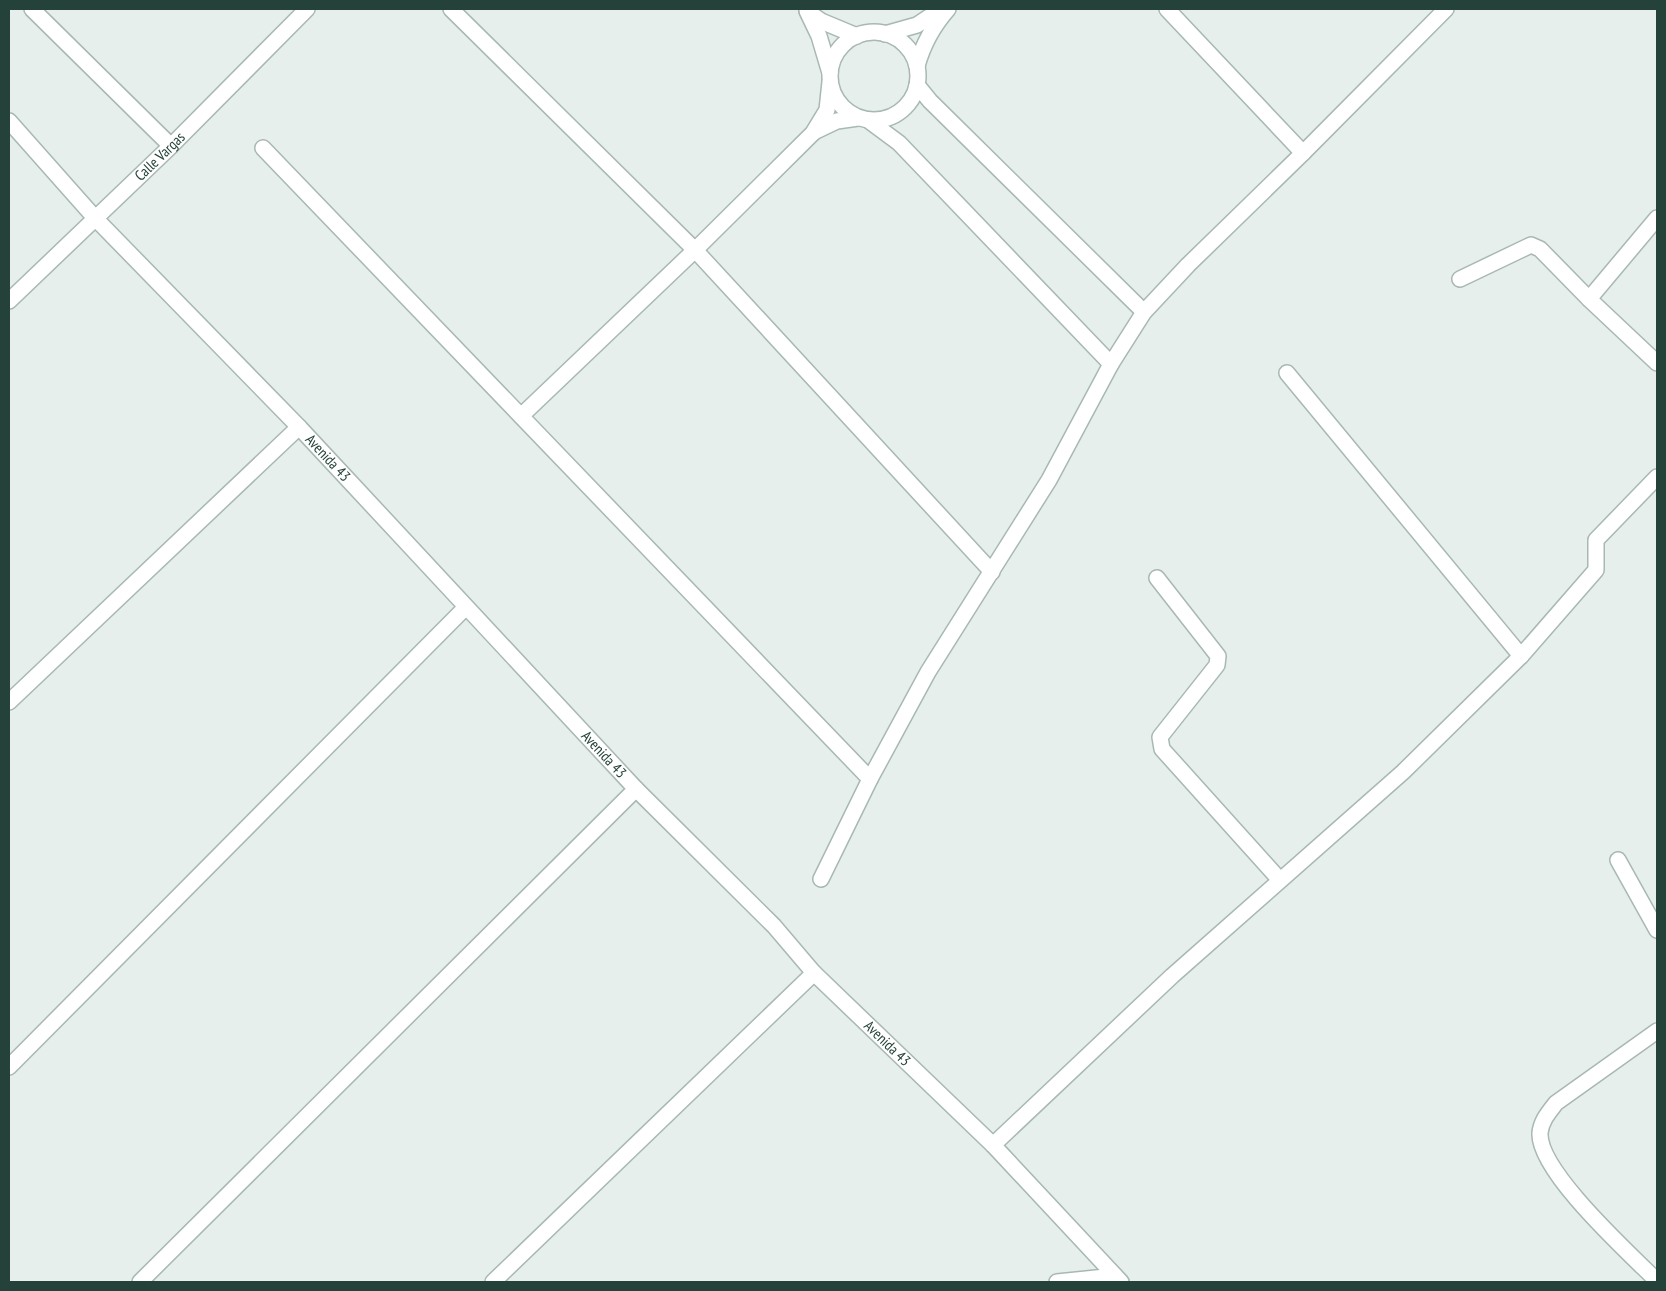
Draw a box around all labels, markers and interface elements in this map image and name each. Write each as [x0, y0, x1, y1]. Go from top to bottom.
street label: Calle Vargas [130, 127, 189, 185]
street label: Avenida 43 [302, 430, 355, 485]
street label: Avenida 43 [578, 726, 631, 782]
street label: Avenida 43 [860, 1016, 915, 1070]

